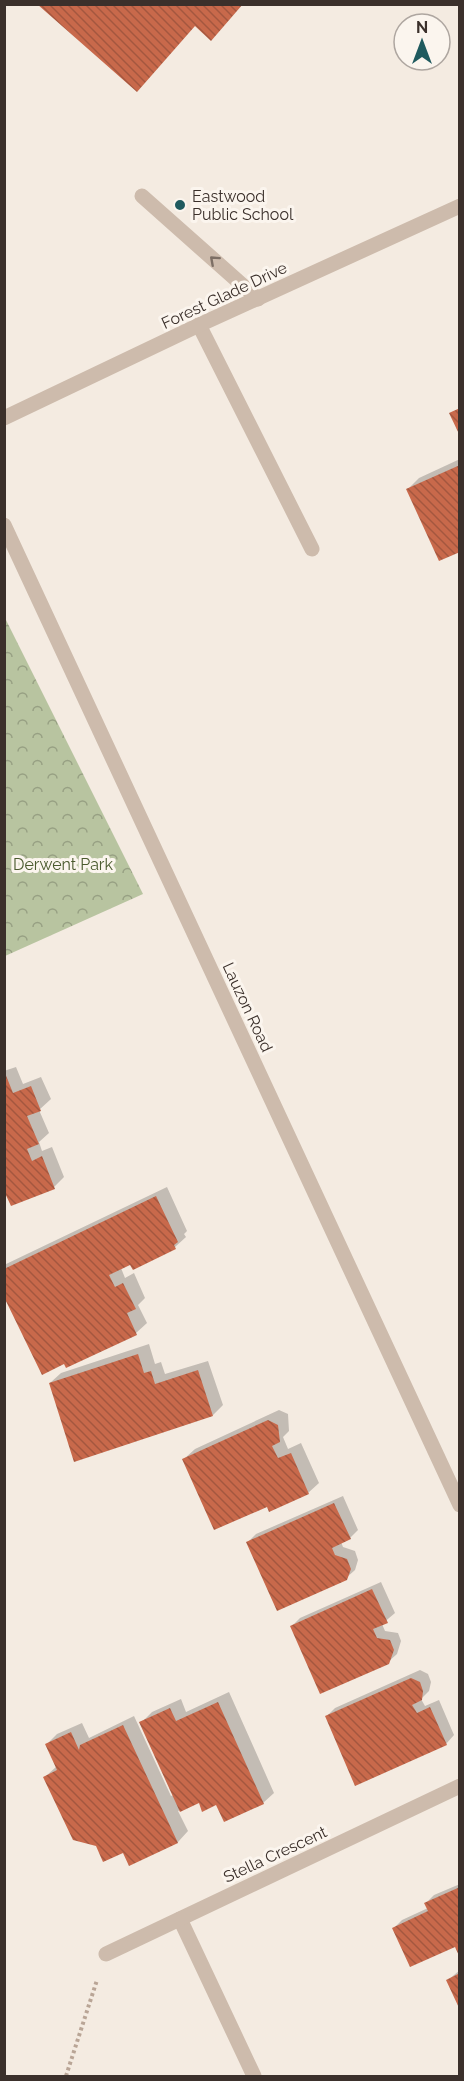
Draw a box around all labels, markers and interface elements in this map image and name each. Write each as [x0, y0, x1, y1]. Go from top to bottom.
north arrow [392, 12, 452, 72]
text: N [416, 18, 428, 37]
place label: Eastwood Public School [192, 187, 294, 224]
marker: Eastwood Public School [173, 198, 187, 212]
one-way arrow [211, 256, 221, 267]
street label: Forest Glade Drive [158, 258, 290, 333]
park label: Derwent Park [13, 855, 113, 874]
street label: Lauzon Road [219, 959, 277, 1055]
street label: Stella Crescent [221, 1822, 330, 1887]

